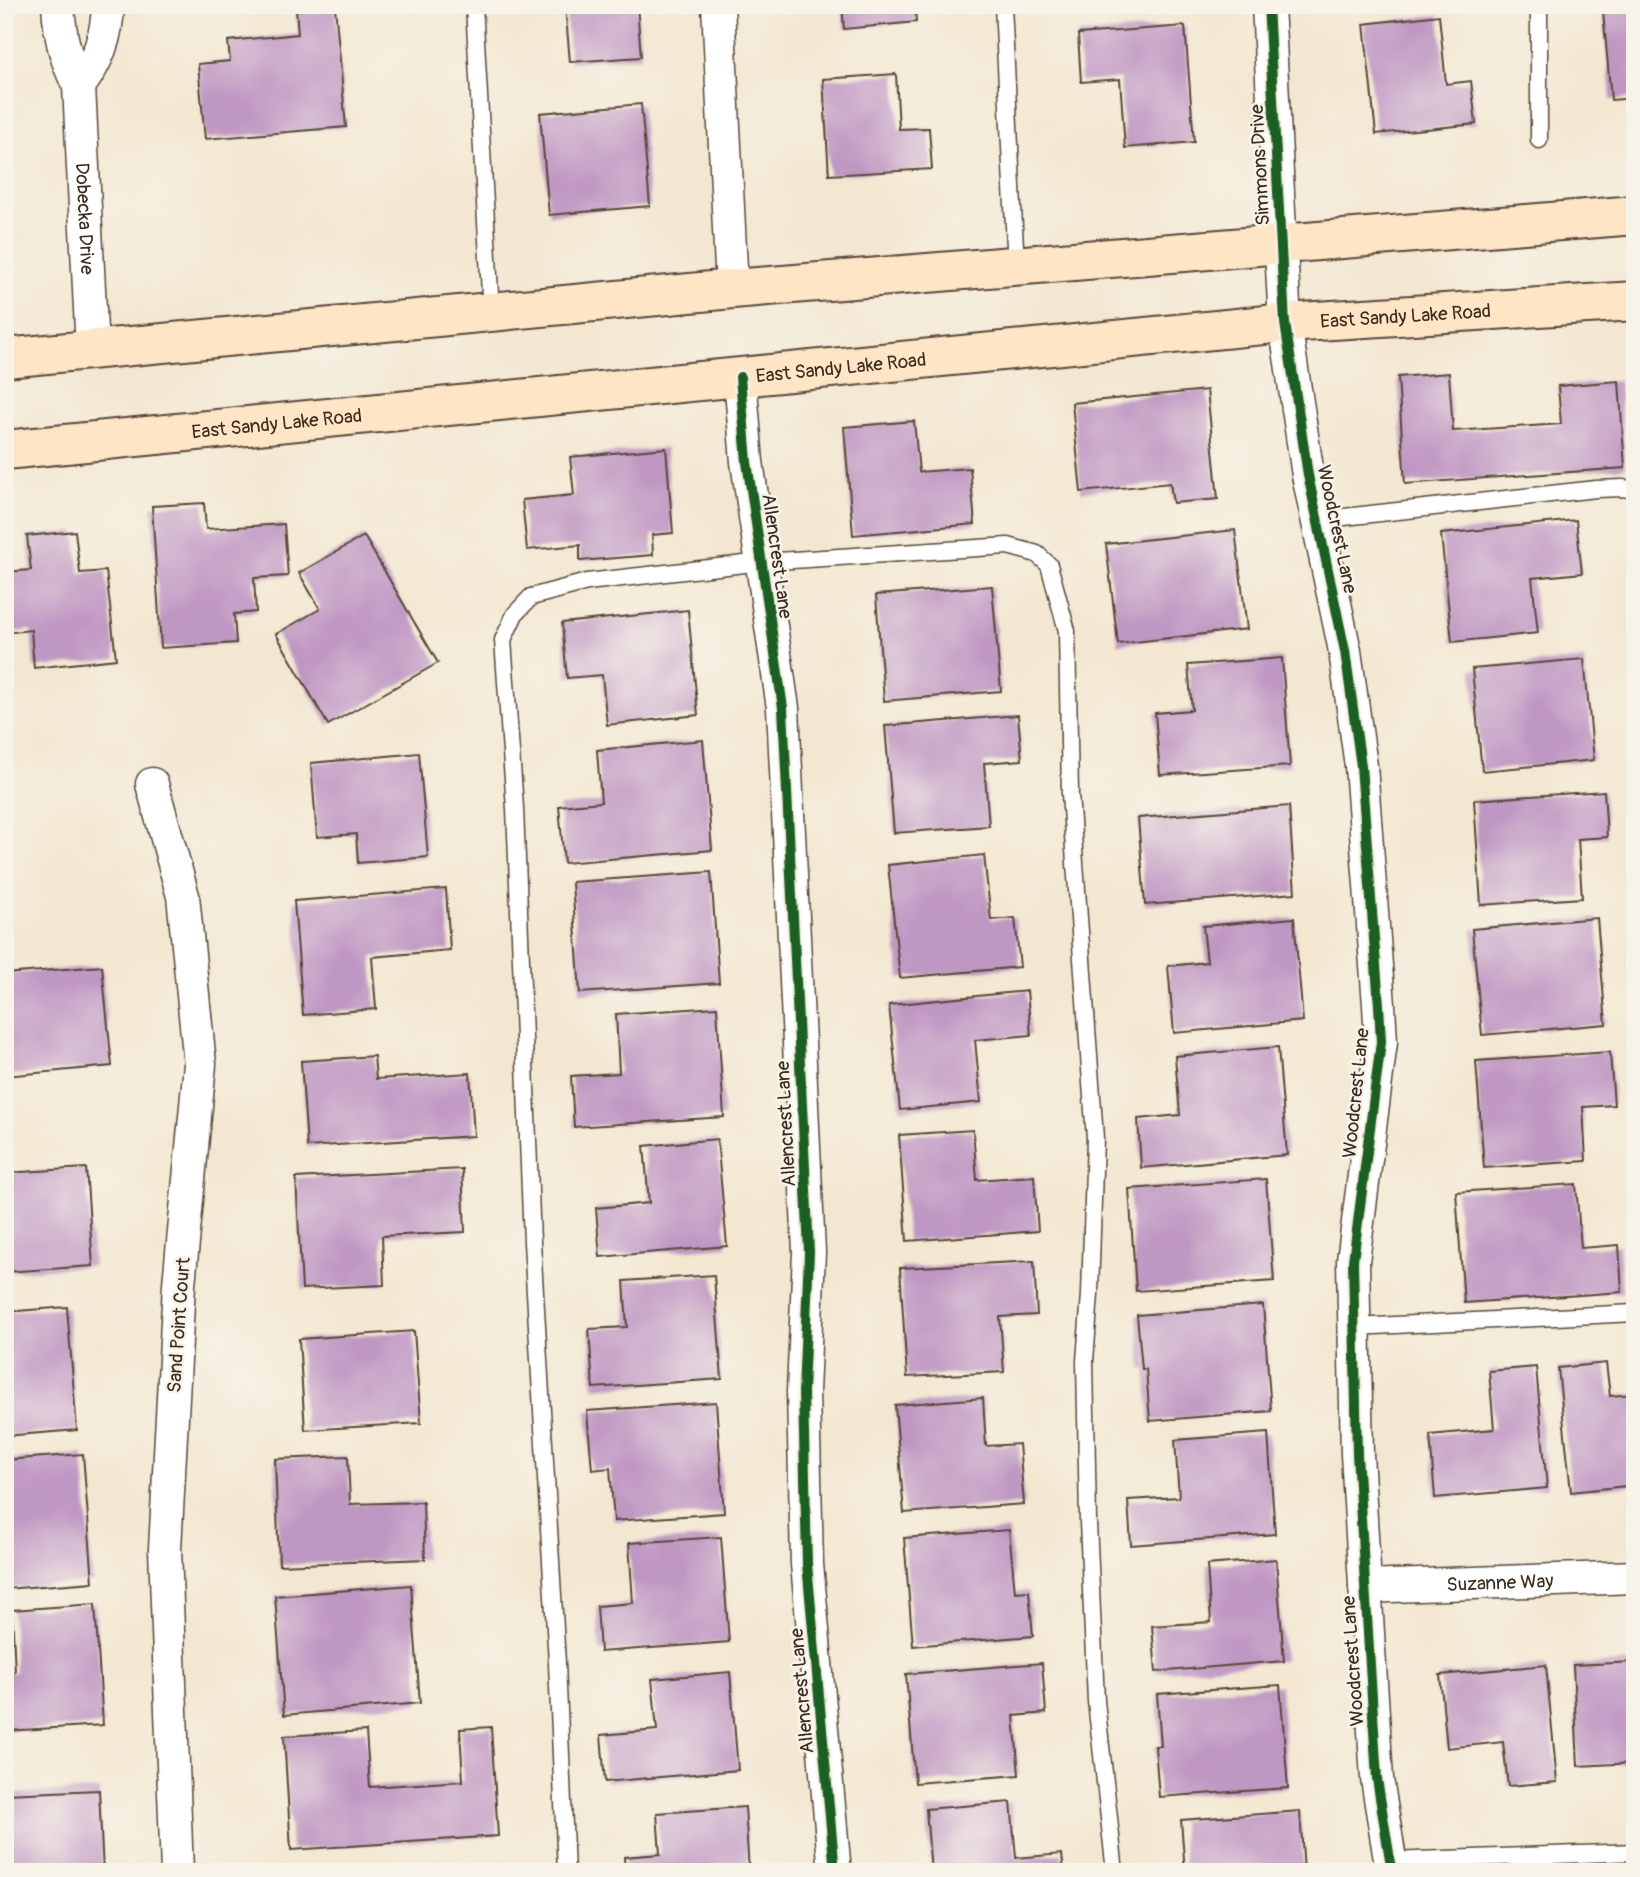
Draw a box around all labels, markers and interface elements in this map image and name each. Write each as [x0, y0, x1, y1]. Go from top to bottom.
street label: Simmons Drive [1245, 103, 1275, 226]
street label: Dobecka Drive [70, 162, 99, 276]
street label: East Sandy Lake Road [1319, 299, 1492, 334]
street label: East Sandy Lake Road [755, 348, 927, 388]
street label: East Sandy Lake Road [190, 404, 363, 444]
street label: Woodcrest Lane [1312, 463, 1362, 596]
street label: Allencrest Lane [756, 492, 798, 621]
street label: Woodcrest Lane [1337, 1026, 1375, 1159]
street label: Allencrest Lane [771, 1060, 801, 1187]
street label: Sand Point Court [162, 1256, 196, 1394]
street label: Suzanne Way [1446, 1569, 1554, 1597]
street label: Woodcrest Lane [1336, 1594, 1370, 1727]
street label: Allencrest Lane [785, 1627, 819, 1755]

